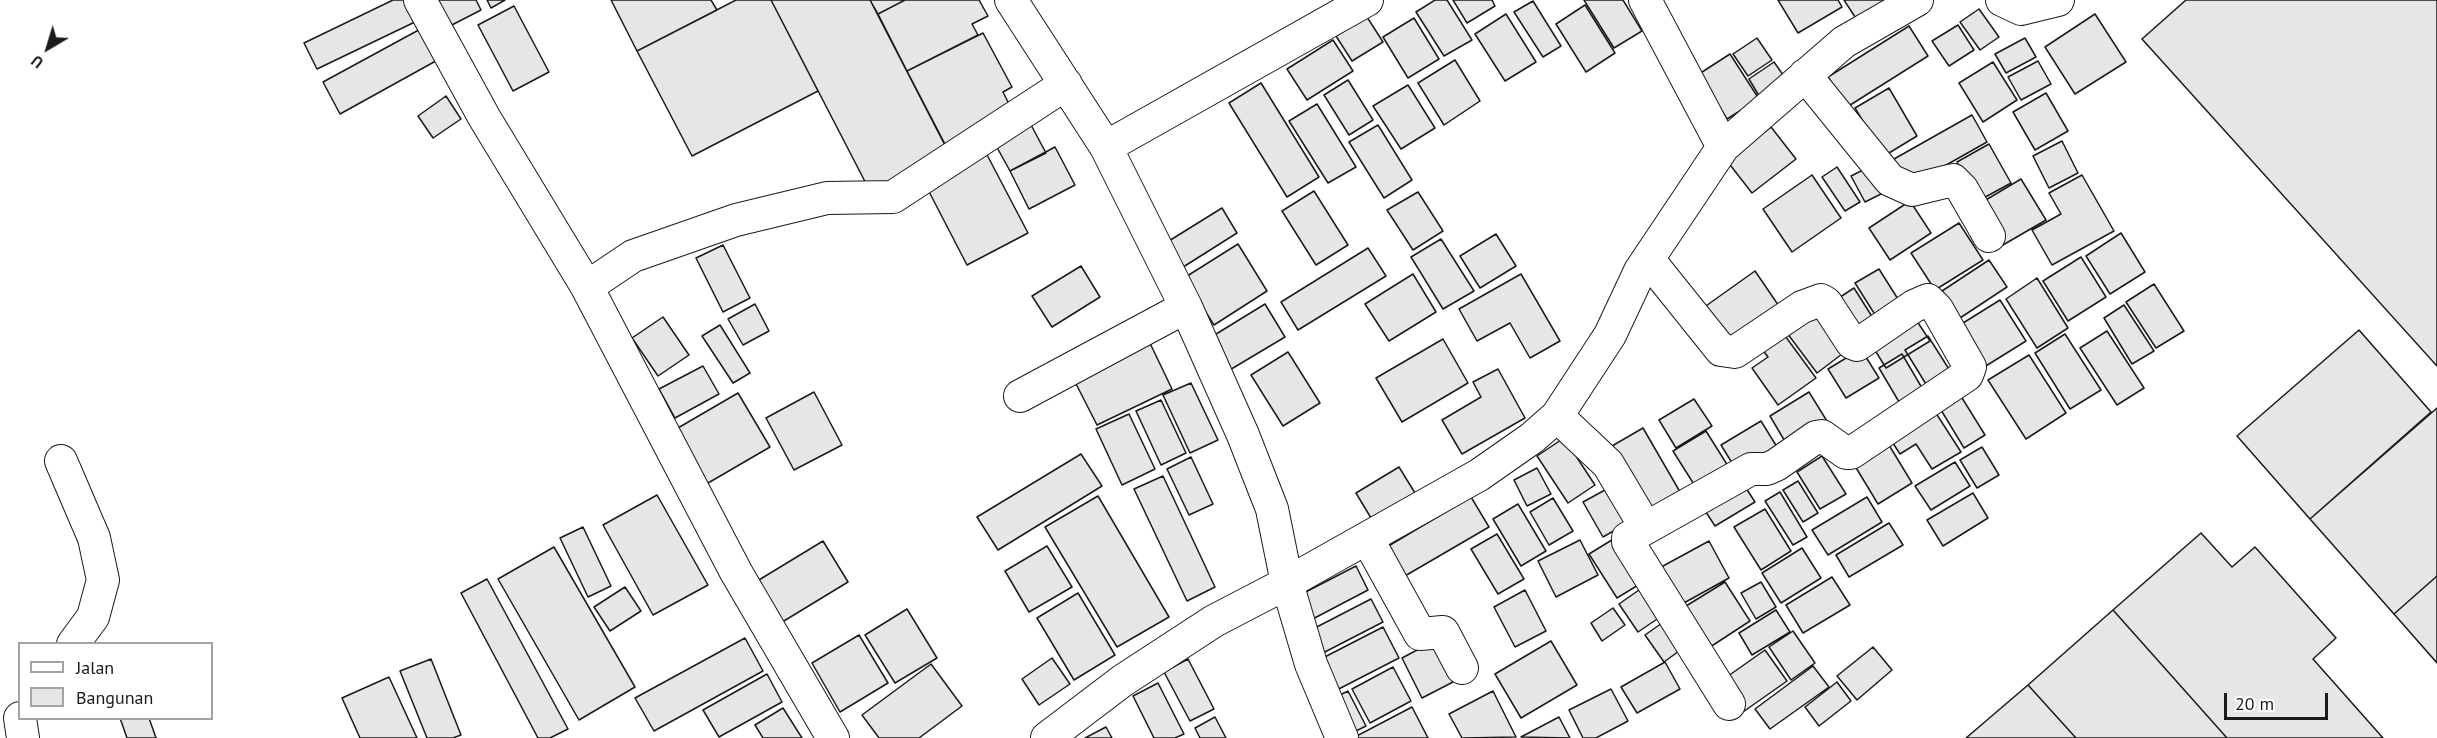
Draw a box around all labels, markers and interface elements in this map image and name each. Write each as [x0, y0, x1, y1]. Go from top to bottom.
north arrow [18, 18, 78, 78]
text: U [27, 51, 47, 73]
legend [18, 642, 213, 720]
text: Jalan [76, 656, 114, 679]
scale bar [2227, 681, 2330, 719]
text: Bangunan [76, 686, 153, 709]
text: 20 m [2235, 692, 2274, 715]

